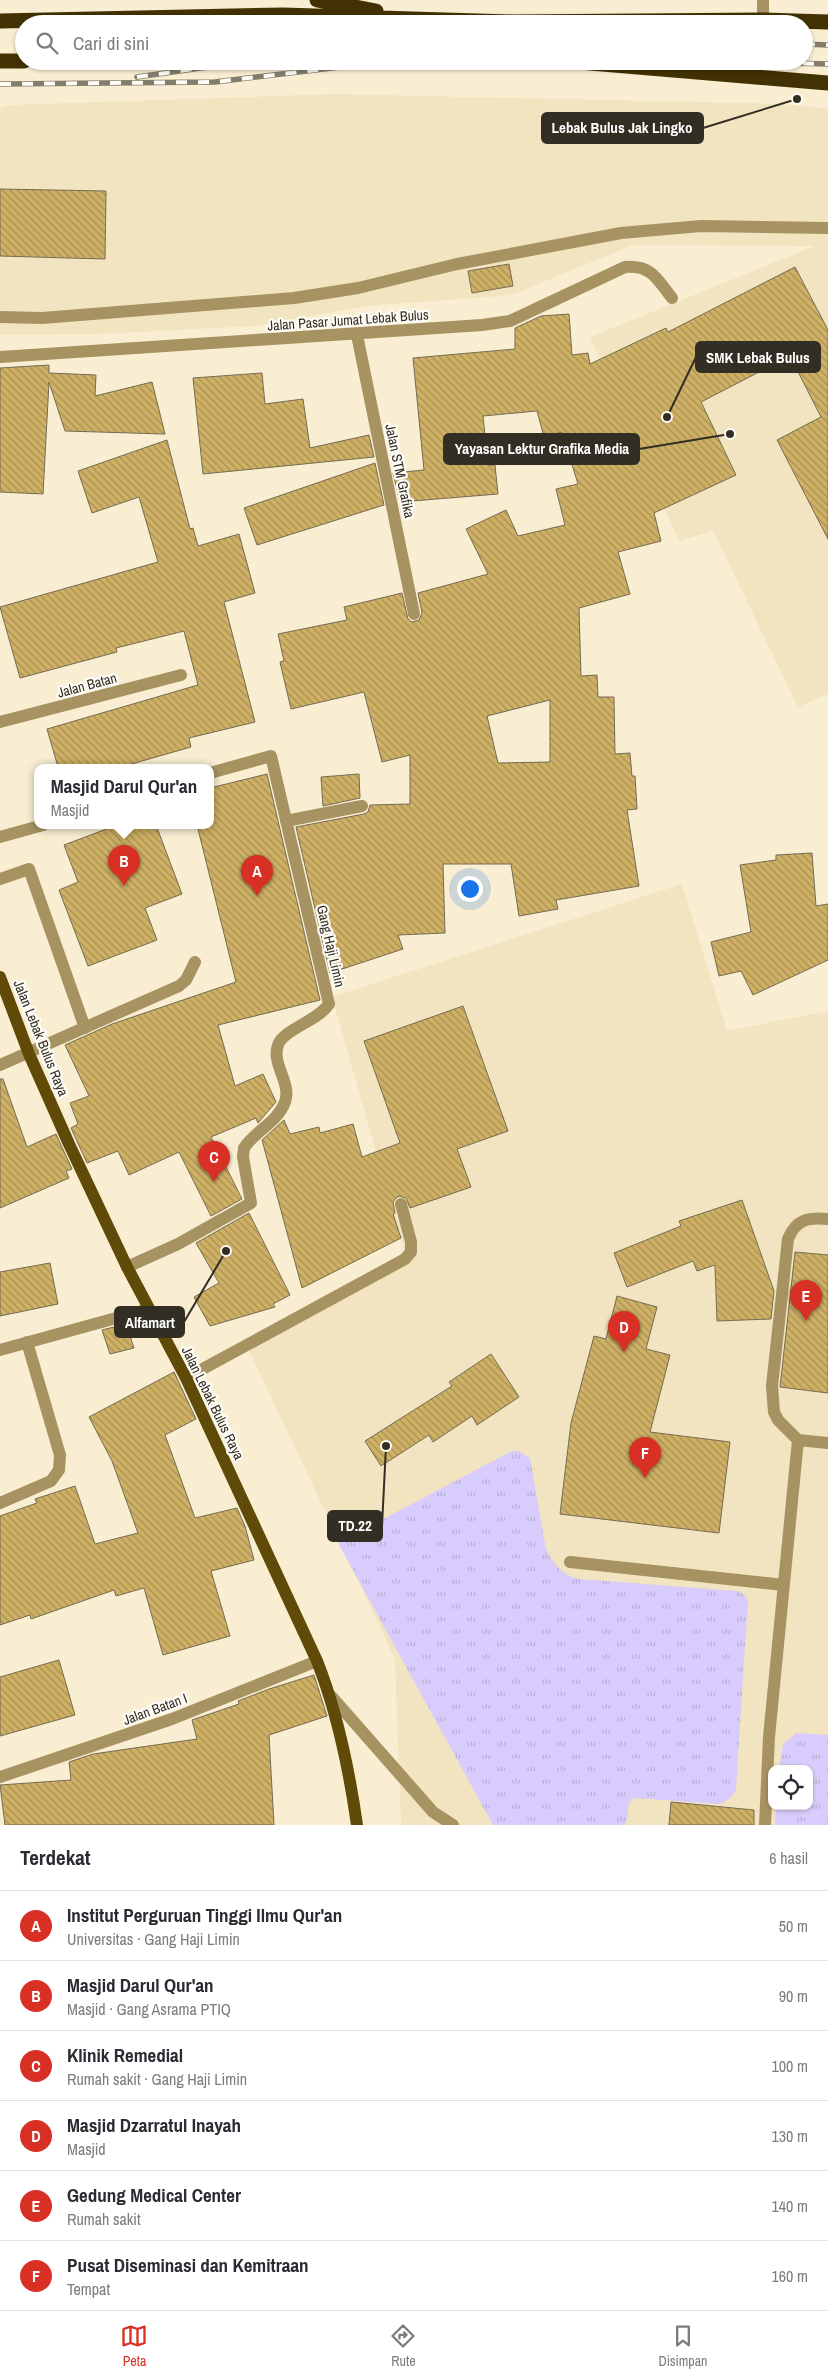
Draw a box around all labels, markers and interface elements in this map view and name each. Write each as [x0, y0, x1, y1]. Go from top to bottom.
search box [15, 15, 813, 70]
icon: search [33, 29, 61, 57]
text: Cari di sini [73, 30, 149, 56]
callout: Lebak Bulus Jak Lingko [542, 113, 703, 143]
text: Lebak Bulus Jak Lingko [552, 117, 692, 138]
street label: Jalan Pasar Jumat Lebak Bulus [267, 305, 429, 335]
callout: SMK Lebak Bulus [696, 342, 820, 372]
text: SMK Lebak Bulus [706, 347, 810, 368]
street label: Jalan STM Grafika [381, 422, 419, 520]
callout: Yayasan Lektur Grafika Media [444, 434, 639, 464]
text: Yayasan Lektur Grafika Media [455, 438, 629, 459]
street label: Jalan Batan [55, 668, 119, 702]
popup [34, 764, 214, 829]
text: Masjid Darul Qur'an [51, 773, 197, 799]
text: Masjid [51, 799, 89, 821]
pin: B [108, 845, 140, 886]
pin: A [241, 855, 273, 896]
your location [457, 876, 483, 902]
street label: Gang Haji Limin [313, 903, 349, 989]
street label: Jalan Lebak Bulus Raya [9, 977, 73, 1099]
pin: C [198, 1141, 230, 1182]
pin: E [790, 1280, 822, 1321]
callout: Alfamart [115, 1307, 184, 1337]
pin: D [608, 1311, 640, 1352]
text: Alfamart [125, 1312, 175, 1333]
street label: Jalan Lebak Bulus Raya [178, 1343, 248, 1463]
pin: F [629, 1437, 661, 1478]
callout: TD.22 [328, 1511, 382, 1541]
text: TD.22 [338, 1515, 372, 1536]
street label: Jalan Batan I [120, 1689, 190, 1729]
map controls [768, 1765, 813, 1810]
button: locate [768, 1765, 813, 1810]
text: Terdekat [20, 1843, 91, 1872]
text: 6 hasil [769, 1847, 808, 1869]
text: Institut Perguruan Tinggi Ilmu Qur'an [67, 1902, 342, 1928]
text: A [31, 1915, 41, 1937]
text: 50 m [779, 1915, 808, 1937]
text: Universitas · Gang Haji Limin [67, 1928, 240, 1950]
text: Masjid Darul Qur'an [67, 1972, 214, 1998]
text: B [31, 1985, 41, 2007]
text: 90 m [779, 1985, 808, 2007]
text: Masjid · Gang Asrama PTIQ [67, 1998, 231, 2020]
text: Klinik Remedial [67, 2042, 183, 2068]
text: C [31, 2055, 41, 2077]
text: 100 m [772, 2055, 808, 2077]
text: Rumah sakit · Gang Haji Limin [67, 2068, 247, 2090]
text: Masjid Dzarratul Inayah [67, 2112, 241, 2138]
text: D [31, 2125, 41, 2147]
text: 130 m [772, 2125, 808, 2147]
text: Masjid [67, 2138, 106, 2160]
text: Gedung Medical Center [67, 2182, 241, 2208]
text: E [32, 2195, 40, 2217]
text: 140 m [772, 2195, 808, 2217]
text: Rumah sakit [67, 2208, 141, 2230]
text: Pusat Diseminasi dan Kemitraan [67, 2252, 309, 2278]
text: F [32, 2265, 40, 2287]
text: 160 m [772, 2265, 808, 2287]
text: Tempat [67, 2278, 110, 2300]
tab: Peta [120, 2322, 148, 2370]
tab: Rute [389, 2322, 417, 2370]
tab: Disimpan [658, 2322, 708, 2370]

